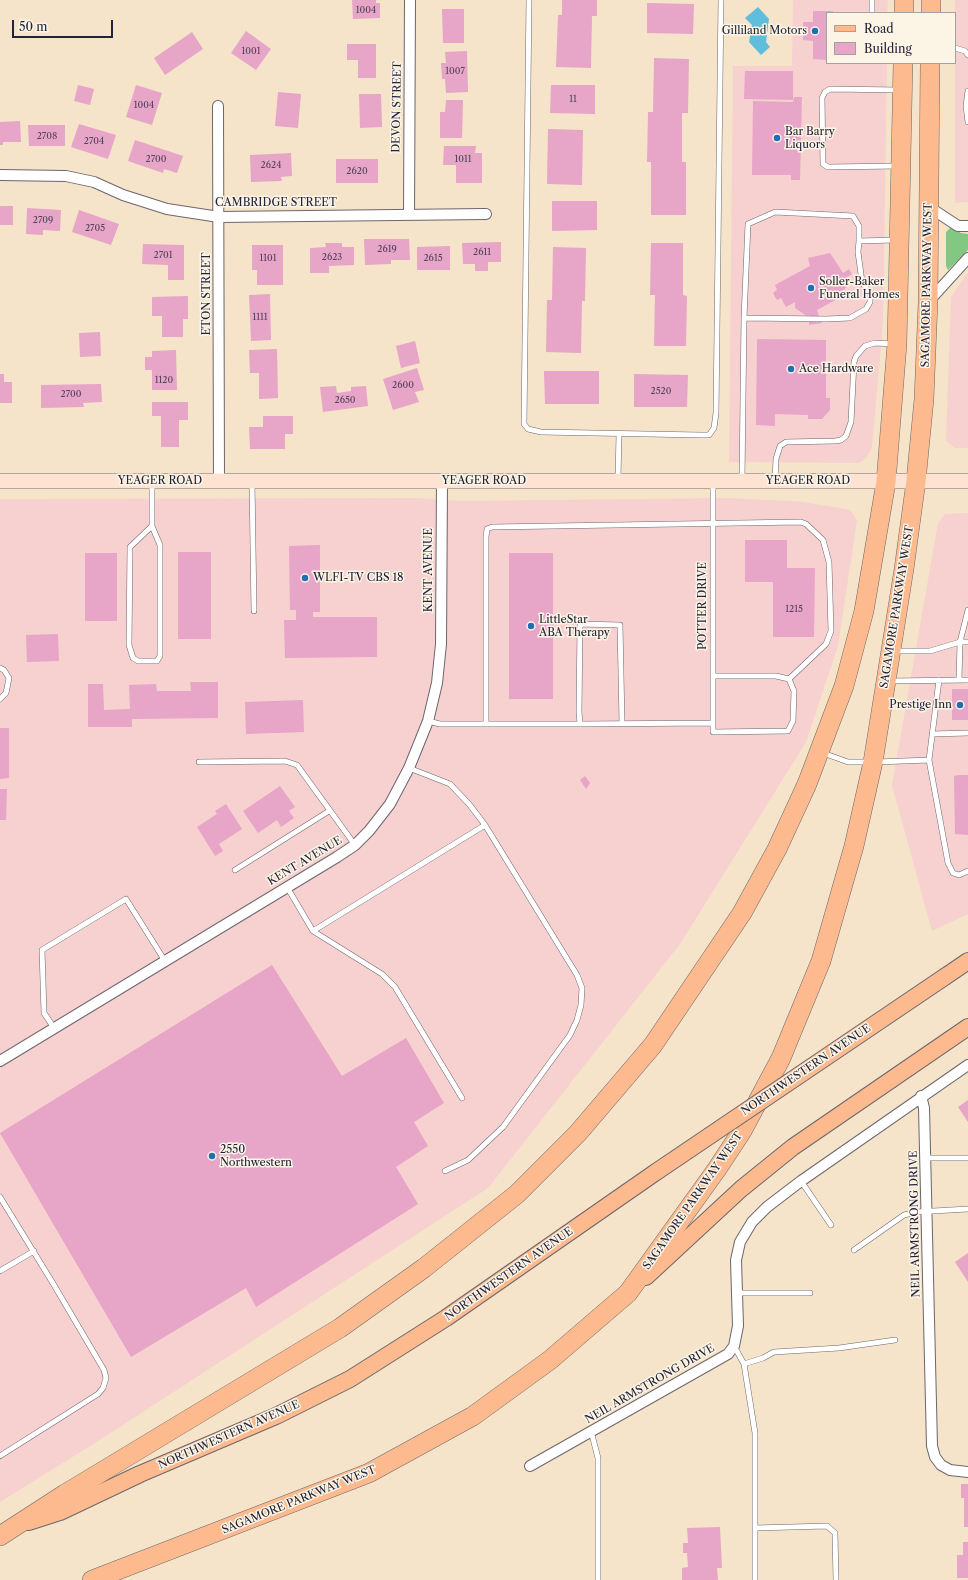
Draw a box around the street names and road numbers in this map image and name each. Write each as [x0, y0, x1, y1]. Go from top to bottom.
street label: DEVON STREET [390, 61, 404, 153]
street label: CAMBRIDGE STREET [215, 196, 337, 210]
street label: SAGAMORE PARKWAY WEST [919, 203, 935, 367]
street label: ETON STREET [200, 252, 214, 336]
street label: YEAGER ROAD [118, 474, 202, 488]
street label: YEAGER ROAD [442, 474, 526, 488]
street label: YEAGER ROAD [766, 474, 850, 488]
street label: SAGAMORE PARKWAY WEST [878, 525, 916, 689]
street label: KENT AVENUE [422, 528, 436, 612]
street label: POTTER DRIVE [696, 562, 710, 650]
street label: KENT AVENUE [265, 834, 345, 888]
street label: NORTHWESTERN AVENUE [739, 1022, 873, 1118]
street label: SAGAMORE PARKWAY WEST [640, 1130, 746, 1272]
street label: NEIL ARMSTRONG DRIVE [907, 1150, 923, 1298]
street label: NORTHWESTERN AVENUE [442, 1225, 576, 1323]
street label: NEIL ARMSTRONG DRIVE [583, 1341, 717, 1427]
street label: NORTHWESTERN AVENUE [156, 1398, 302, 1472]
street label: SAGAMORE PARKWAY WEST [220, 1463, 378, 1537]

